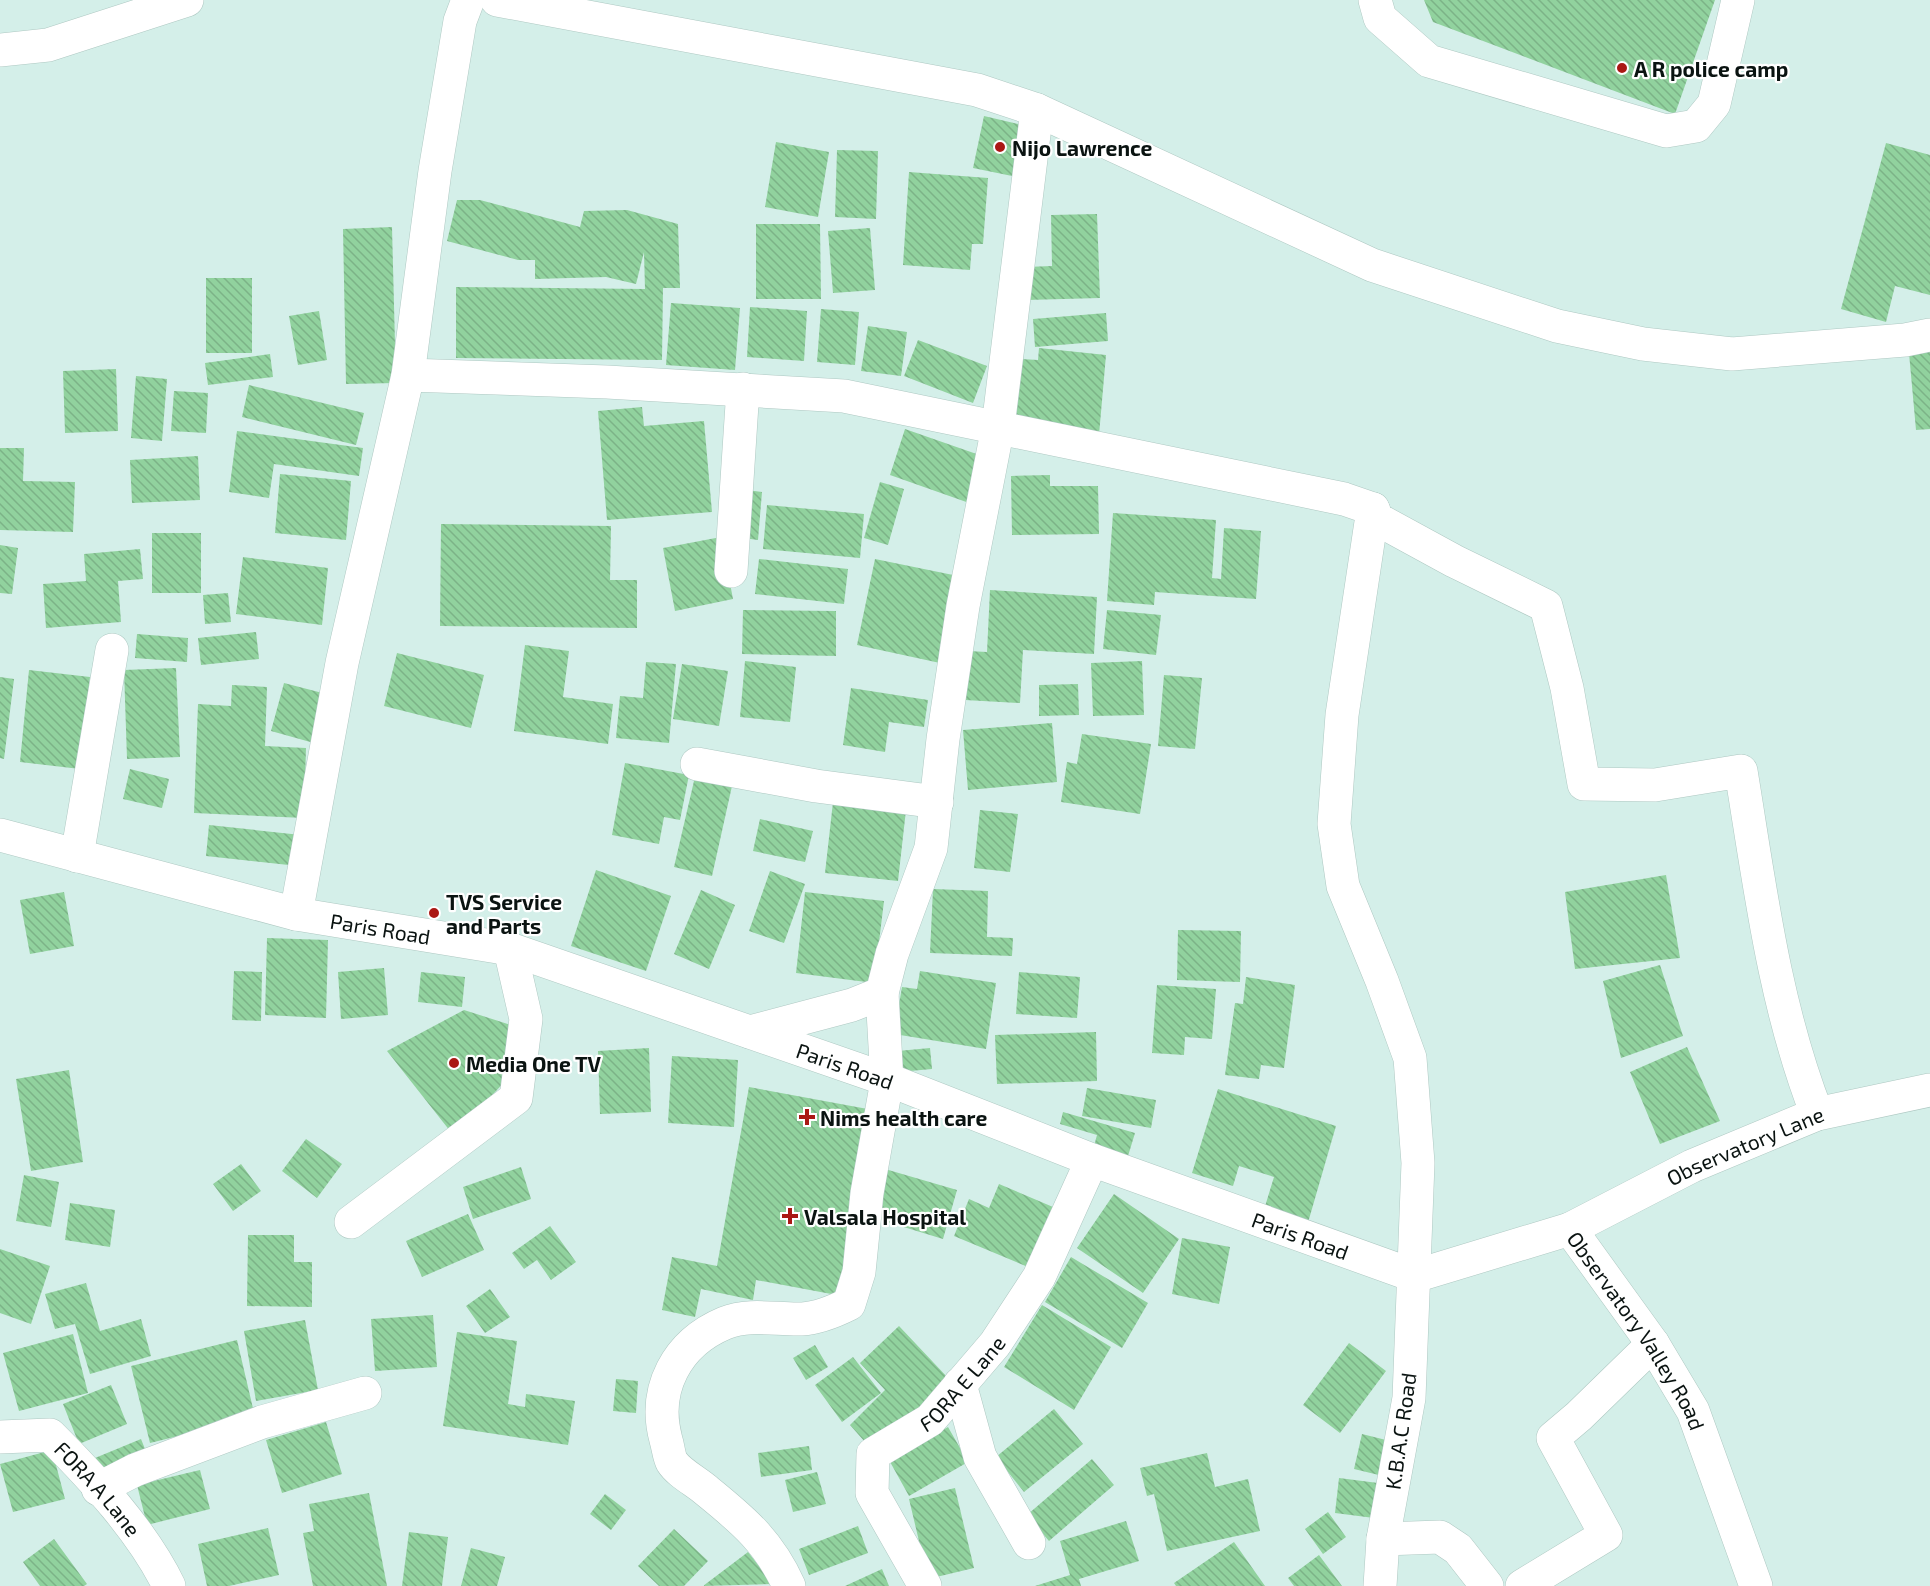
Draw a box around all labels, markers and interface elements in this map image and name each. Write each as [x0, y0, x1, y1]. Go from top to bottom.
place label: A R police camp [1634, 56, 1788, 81]
marker: A R police camp [1615, 61, 1629, 75]
place label: Nijo Lawrence [1012, 135, 1153, 160]
marker: Nijo Lawrence [993, 140, 1007, 154]
place label: TVS Service and Parts [446, 889, 562, 938]
marker: TVS Service and Parts [427, 906, 441, 920]
street label: Paris Road [329, 907, 432, 948]
street label: Paris Road [793, 1037, 897, 1093]
place label: Media One TV [466, 1051, 602, 1076]
marker: Media One TV [447, 1056, 461, 1070]
street label: Observatory Lane [1662, 1100, 1827, 1190]
place label: Nims health care [820, 1105, 987, 1130]
marker: Nims health care [798, 1108, 816, 1126]
place label: Valsala Hospital [804, 1204, 966, 1229]
street label: Paris Road [1249, 1206, 1352, 1264]
marker: Valsala Hospital [781, 1207, 799, 1225]
street label: Observatory Valley Road [1563, 1226, 1711, 1433]
street label: FORA E Lane [915, 1331, 1010, 1436]
street label: K.B.A.C Road [1379, 1371, 1421, 1491]
street label: FORA A Lane [50, 1435, 147, 1541]

